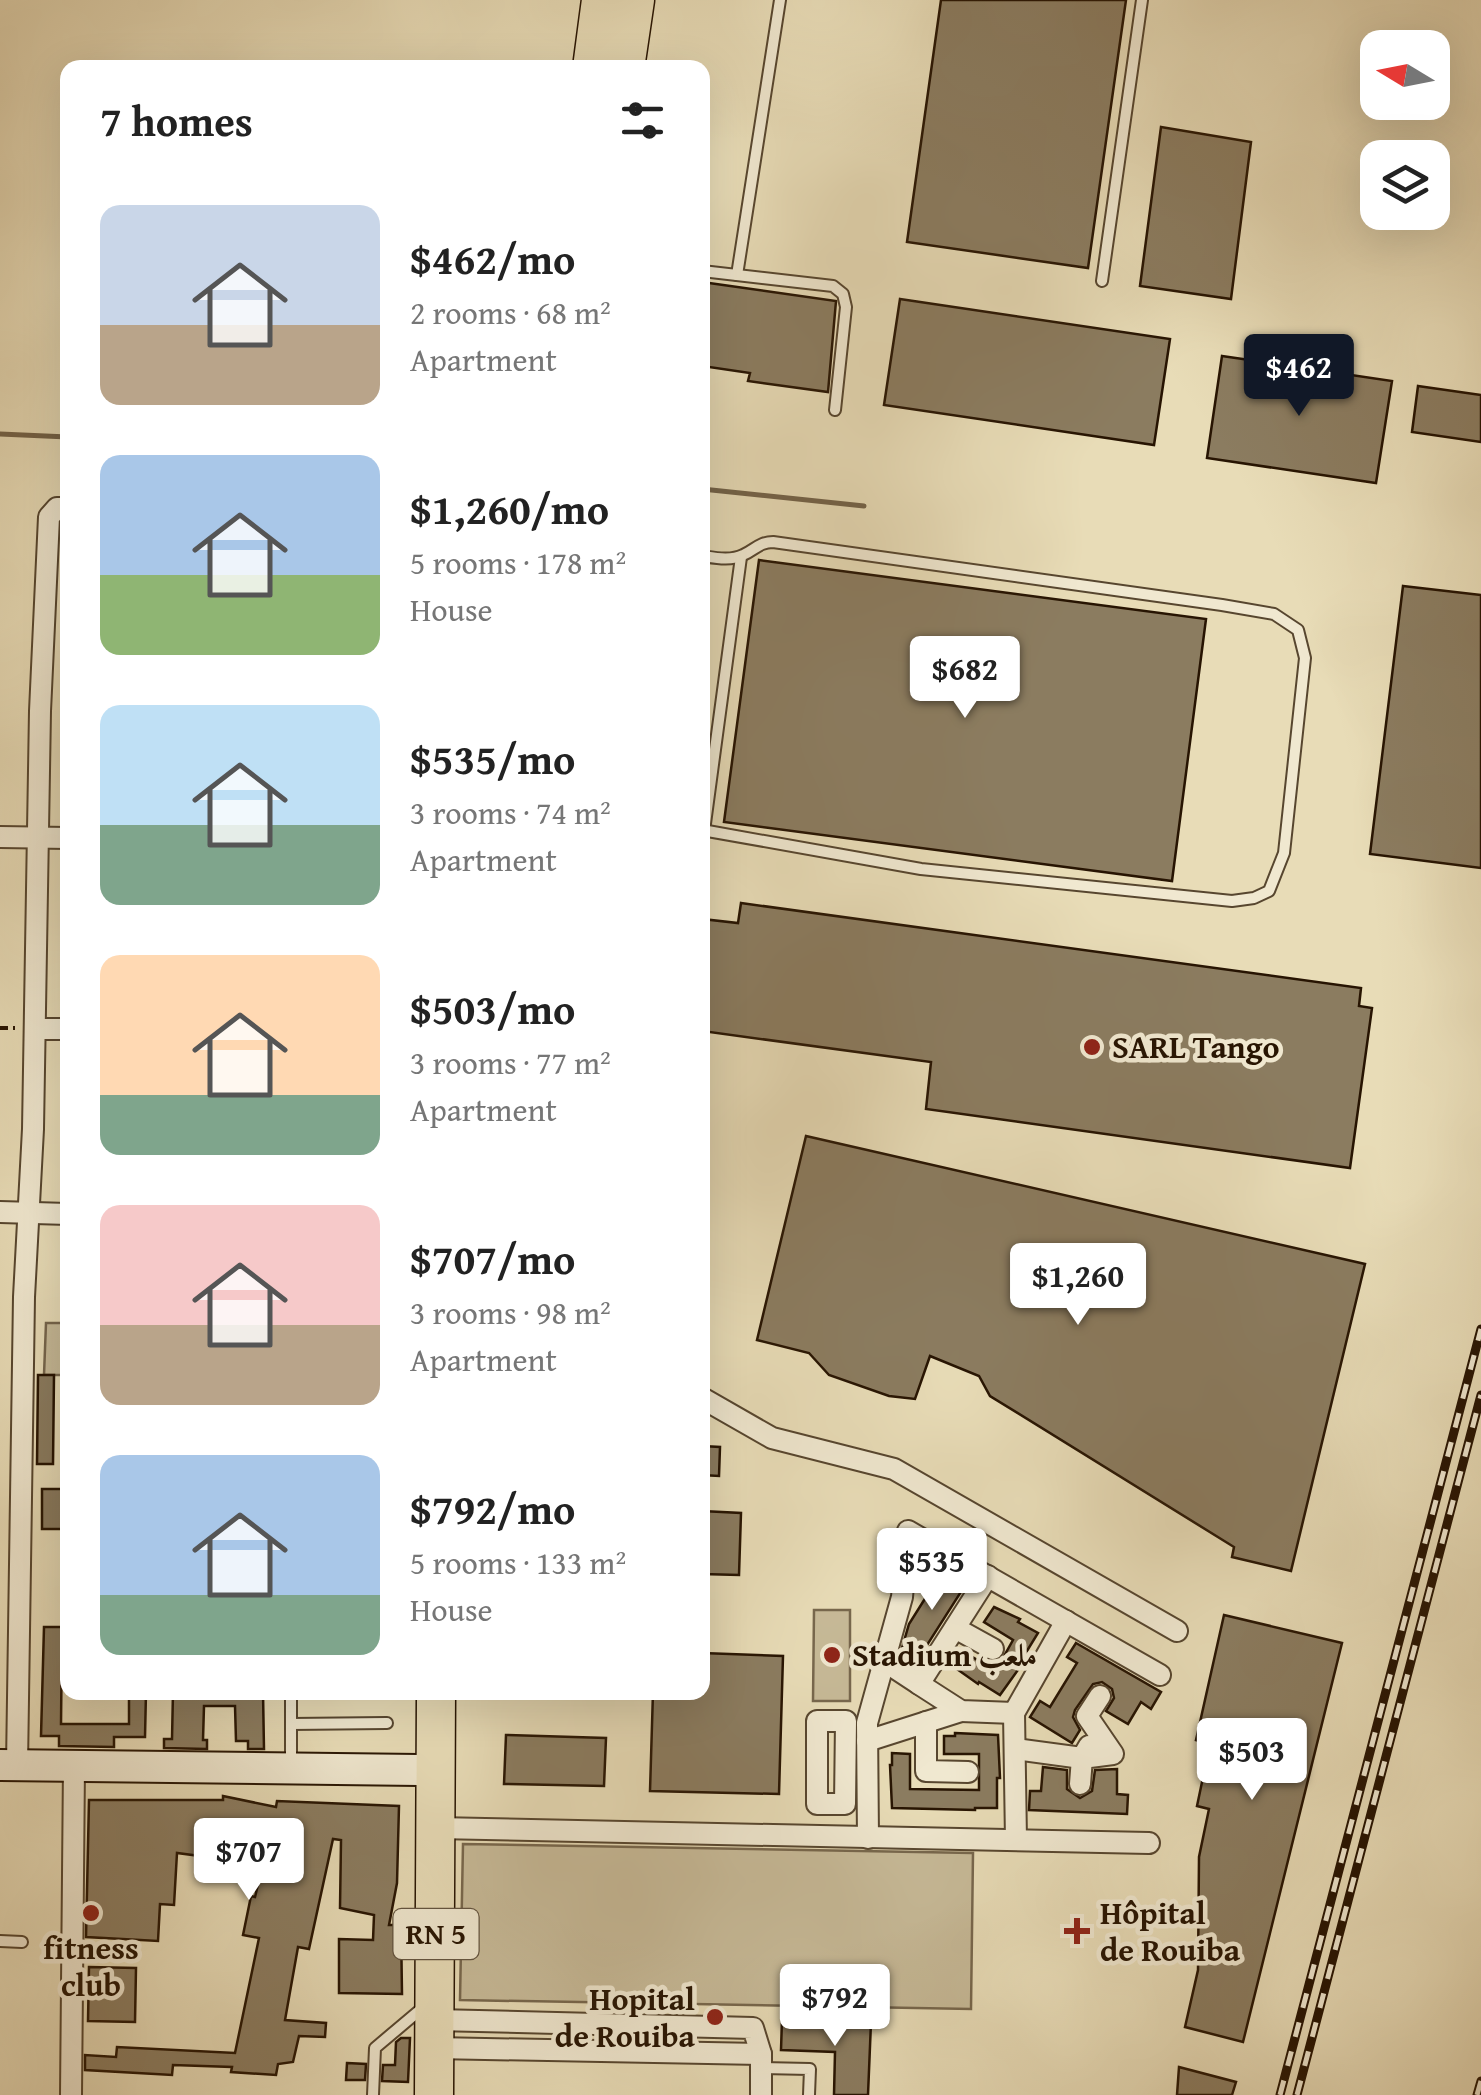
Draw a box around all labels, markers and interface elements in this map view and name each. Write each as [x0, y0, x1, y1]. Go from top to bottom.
north arrow [1360, 30, 1450, 120]
map controls [1360, 30, 1450, 230]
text: 7 homes [100, 90, 253, 151]
icon: filters [615, 93, 670, 148]
button: layers [1360, 140, 1450, 230]
text: $462/mo [410, 228, 575, 289]
icon: home [180, 245, 300, 365]
text: 2 rooms · 68 m² [410, 289, 611, 336]
pin: $462 [1240, 334, 1358, 419]
text: Apartment [410, 336, 557, 383]
text: $462 [1266, 343, 1332, 390]
text: $1,260/mo [410, 478, 609, 539]
icon: home [180, 495, 300, 615]
text: 5 rooms · 178 m² [410, 539, 626, 586]
text: House [410, 586, 493, 633]
pin: $682 [906, 636, 1024, 721]
text: $682 [932, 645, 998, 692]
text: $535/mo [410, 728, 575, 789]
icon: home [180, 745, 300, 865]
text: 3 rooms · 74 m² [410, 789, 611, 836]
text: Apartment [410, 836, 557, 883]
text: $503/mo [410, 978, 575, 1039]
icon: home [180, 995, 300, 1115]
place label: SARL Tango [1112, 1023, 1280, 1070]
marker: SARL Tango [1081, 1036, 1103, 1058]
text: 3 rooms · 77 m² [410, 1039, 611, 1086]
text: Apartment [410, 1086, 557, 1133]
text: $707/mo [410, 1228, 575, 1289]
pin: $1,260 [997, 1243, 1159, 1328]
icon: home [180, 1245, 300, 1365]
text: $1,260 [1032, 1252, 1124, 1299]
text: 3 rooms · 98 m² [410, 1289, 611, 1336]
text: Apartment [410, 1336, 557, 1383]
text: $792/mo [410, 1478, 575, 1539]
icon: home [180, 1495, 300, 1615]
pin: $535 [873, 1528, 991, 1613]
text: $535 [899, 1537, 965, 1584]
text: 5 rooms · 133 m² [410, 1539, 626, 1586]
text: House [410, 1586, 493, 1633]
place label: Stadium ملعب [852, 1631, 1037, 1678]
marker: Stadium ملعب [821, 1644, 843, 1666]
pin: $503 [1193, 1718, 1311, 1803]
text: $503 [1219, 1727, 1285, 1774]
pin: $707 [190, 1818, 308, 1903]
text: $707 [216, 1827, 282, 1874]
place label: Hôpital de Rouiba [1100, 1889, 1241, 1973]
marker: fitness club [80, 1902, 102, 1924]
road number: RN 5 [394, 1909, 478, 1959]
marker: Hôpital de Rouiba [1064, 1918, 1090, 1944]
place label: fitness club [43, 1924, 139, 2008]
pin: $792 [776, 1964, 894, 2049]
text: $792 [802, 1973, 868, 2020]
place label: Hopital de Rouiba [555, 1975, 696, 2059]
marker: Hopital de Rouiba [704, 2006, 726, 2028]

